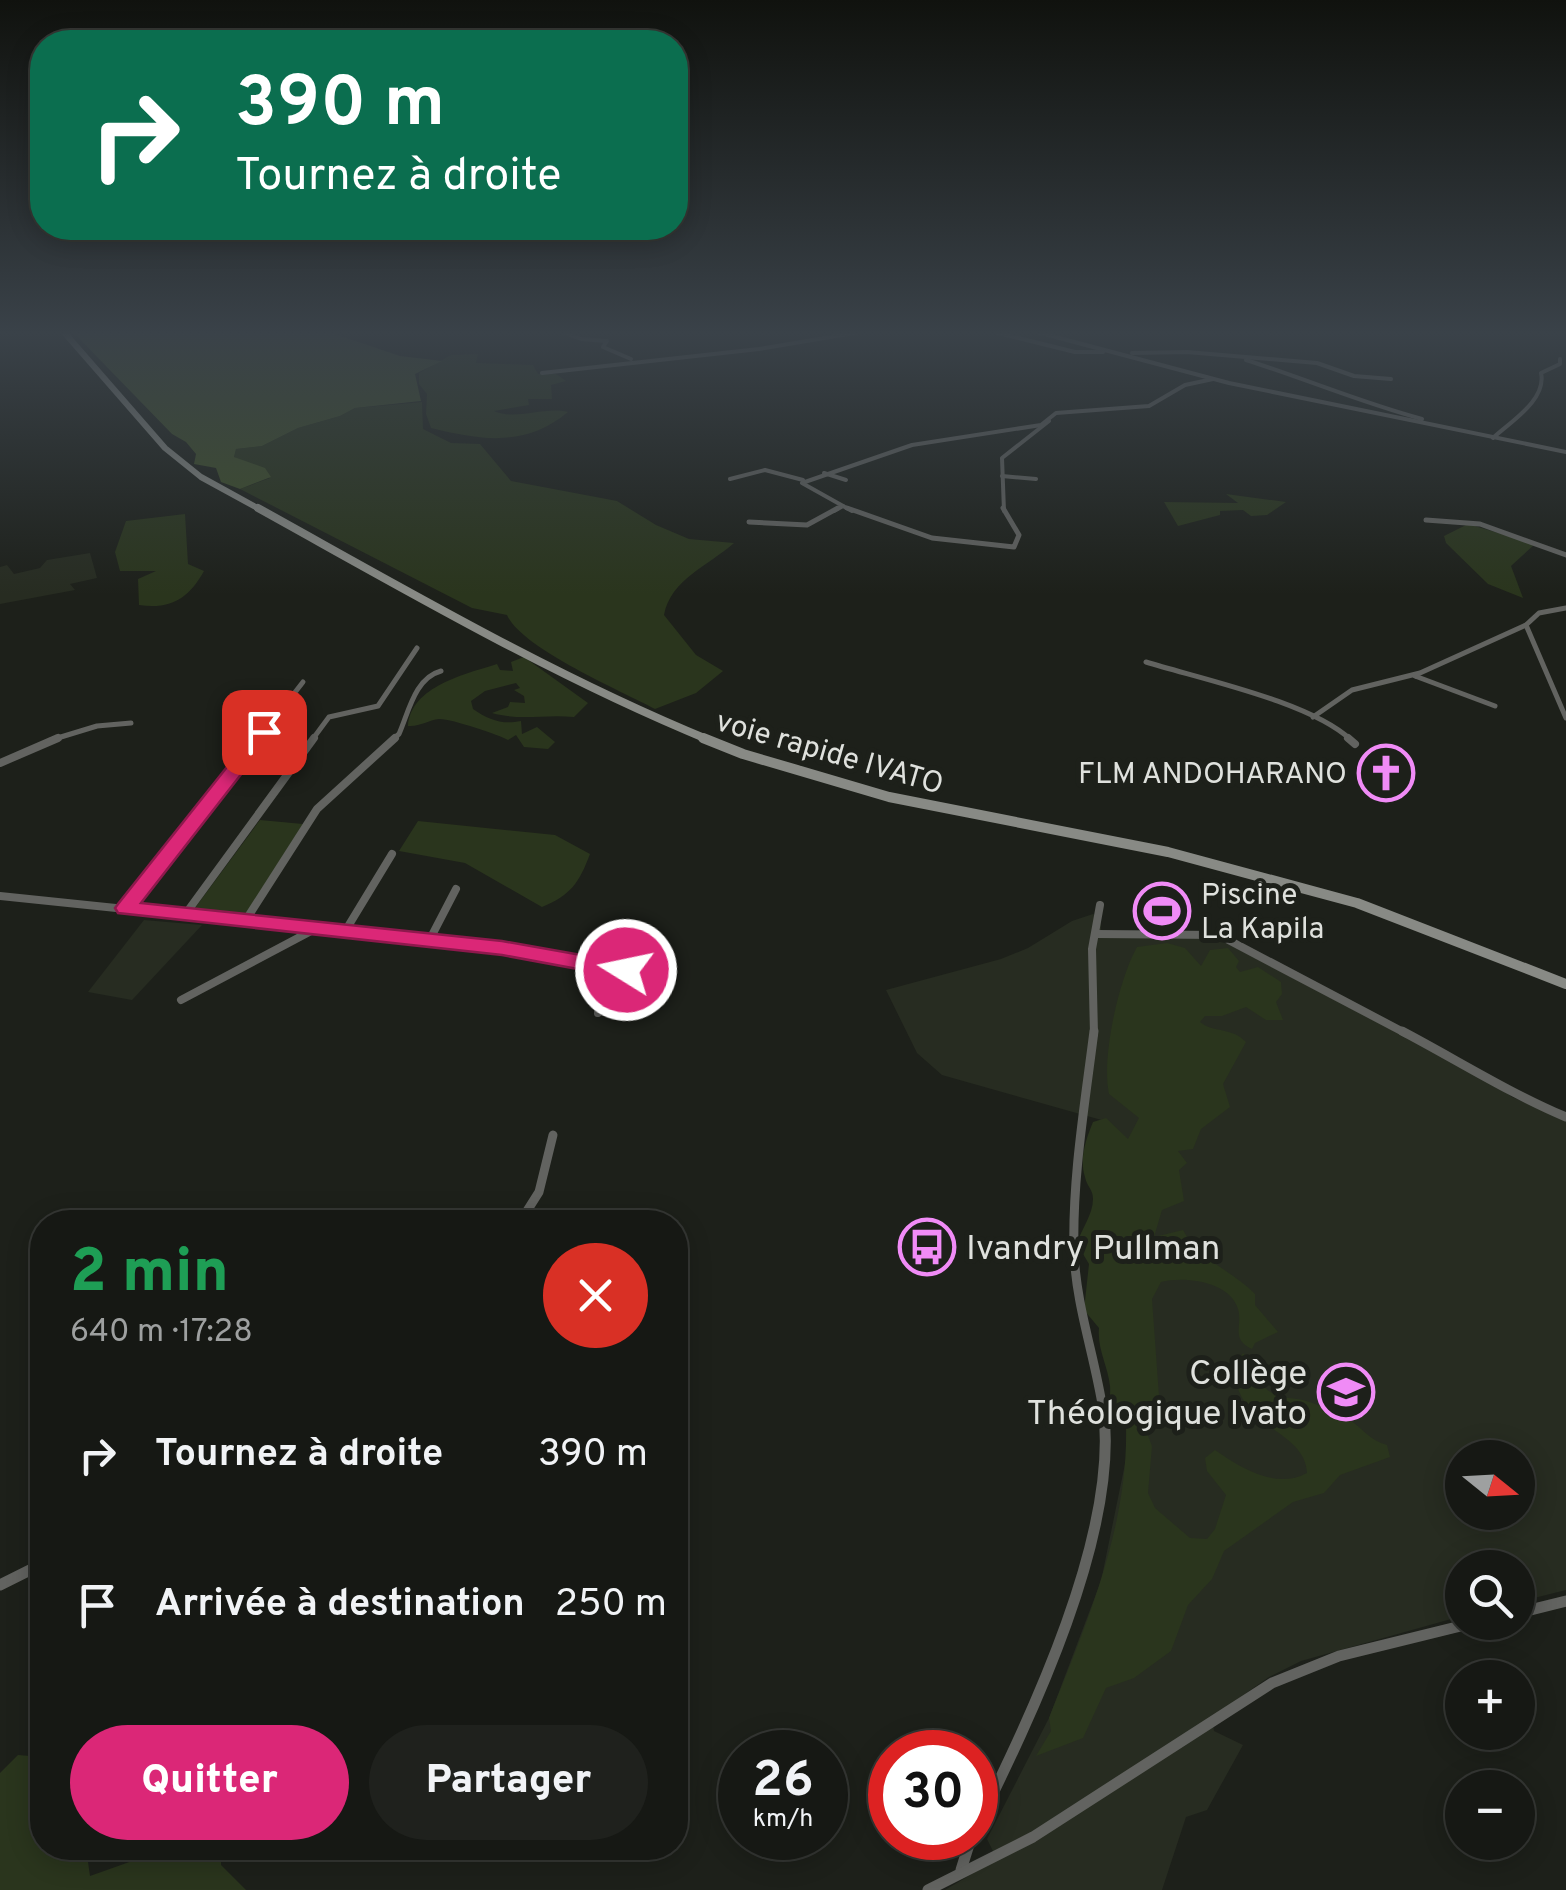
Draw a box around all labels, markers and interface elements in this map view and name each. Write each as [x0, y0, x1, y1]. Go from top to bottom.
text: 390 m [235, 62, 445, 151]
icon: right [70, 70, 200, 200]
text: Tournez à droite [235, 149, 562, 206]
pin [222, 690, 307, 775]
street label: voie rapide IVATO [711, 704, 947, 805]
icon: arrive [237, 705, 292, 760]
church icon: FLM ANDOHARANO [1356, 743, 1416, 803]
place label: FLM ANDOHARANO [1078, 757, 1347, 794]
place label: Piscine La Kapila [1201, 878, 1324, 949]
sports icon: Piscine La Kapila [1132, 881, 1192, 941]
position arrow [574, 918, 678, 1022]
bus stop icon: Ivandry Pullman [897, 1217, 957, 1277]
place label: Ivandry Pullman [966, 1228, 1221, 1272]
text: 2 min [70, 1237, 229, 1313]
button: close [543, 1243, 648, 1348]
text: 640 m · 17:28 [70, 1313, 253, 1353]
place label: Collège Théologique Ivato [1026, 1353, 1307, 1437]
school or university icon: Collège Théologique Ivato [1316, 1362, 1376, 1422]
icon: right [70, 1428, 125, 1483]
text: Tournez à droite [155, 1431, 443, 1480]
text: 390 m [538, 1431, 648, 1480]
north arrow [1445, 1440, 1535, 1530]
map controls [1445, 1440, 1535, 1860]
button: search [1445, 1550, 1535, 1640]
icon: arrive [70, 1578, 125, 1633]
text: Arrivée à destination [155, 1581, 525, 1630]
text: 250 m [555, 1581, 667, 1630]
button: + [1445, 1660, 1535, 1750]
button: Quitter [70, 1725, 349, 1840]
button: Partager [369, 1725, 648, 1840]
speed limit sign: 30 [868, 1730, 998, 1860]
text: 26 [752, 1751, 814, 1814]
button: − [1445, 1770, 1535, 1860]
text: km/h [753, 1804, 813, 1836]

